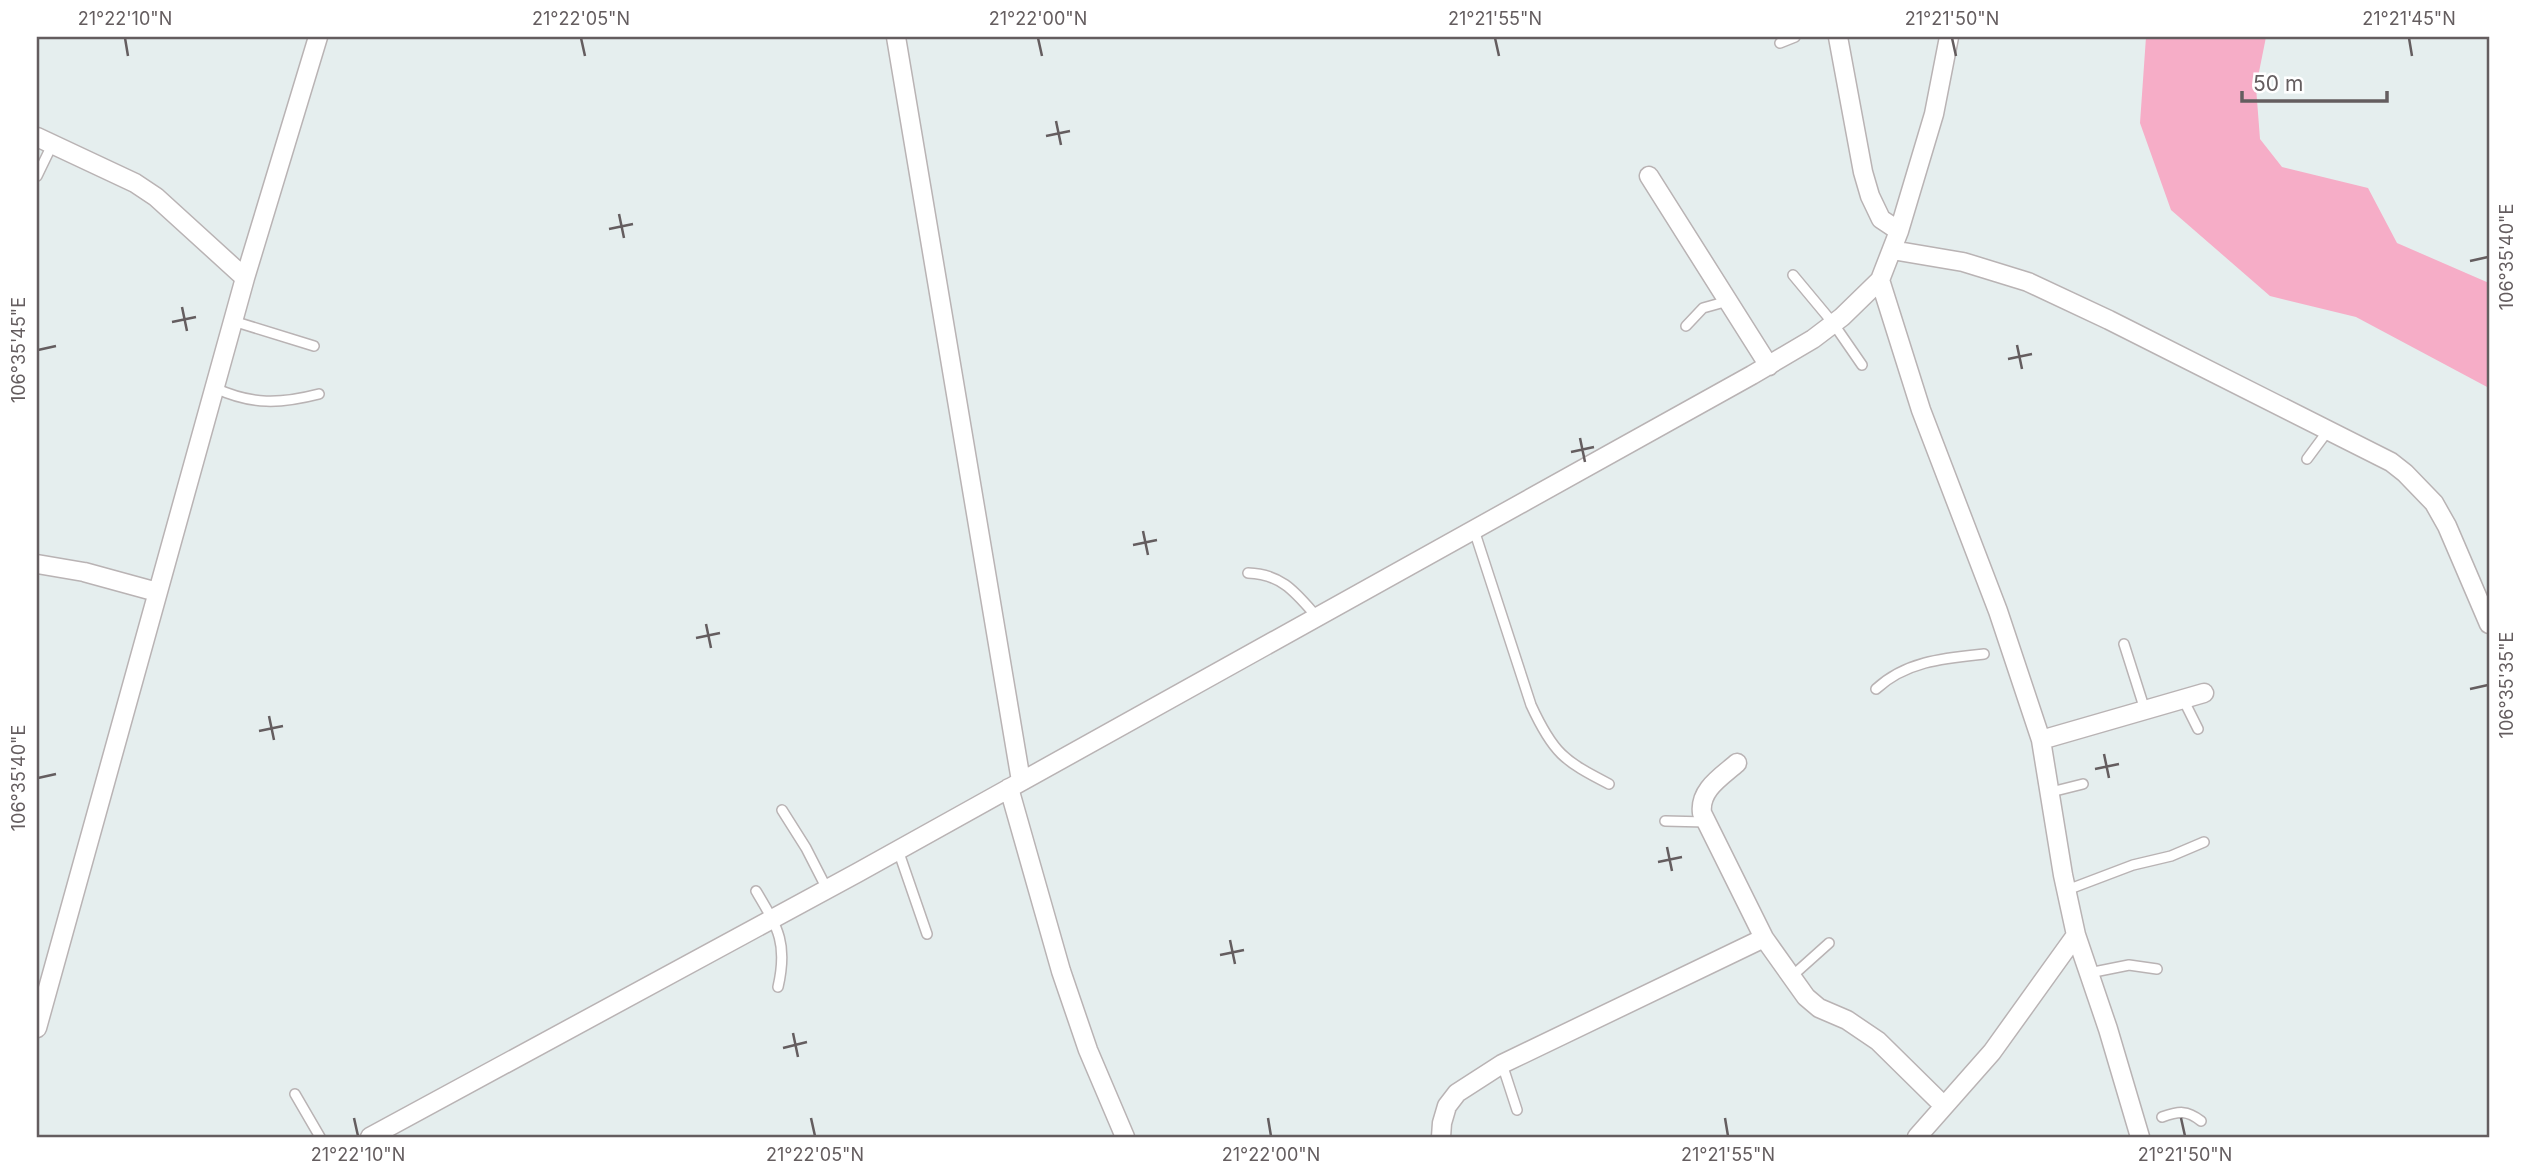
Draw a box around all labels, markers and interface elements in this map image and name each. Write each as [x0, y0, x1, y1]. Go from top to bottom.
text: 21°22'10"N [78, 8, 172, 29]
text: 21°22'05"N [532, 8, 630, 29]
text: 21°22'00"N [989, 8, 1087, 29]
text: 21°21'55"N [1448, 8, 1542, 29]
text: 21°21'50"N [1905, 8, 1999, 29]
text: 21°21'45"N [2362, 8, 2456, 29]
scale bar [2242, 60, 2388, 104]
text: 50 m [2253, 71, 2303, 96]
text: 106°35'40"E [2496, 204, 2517, 310]
text: 106°35'45"E [8, 297, 29, 403]
text: 106°35'35"E [2496, 632, 2517, 738]
text: 106°35'40"E [8, 725, 29, 831]
text: 21°22'10"N [311, 1144, 405, 1165]
text: 21°22'05"N [766, 1144, 864, 1165]
text: 21°22'00"N [1222, 1144, 1320, 1165]
text: 21°21'55"N [1681, 1144, 1775, 1165]
text: 21°21'50"N [2138, 1144, 2232, 1165]

